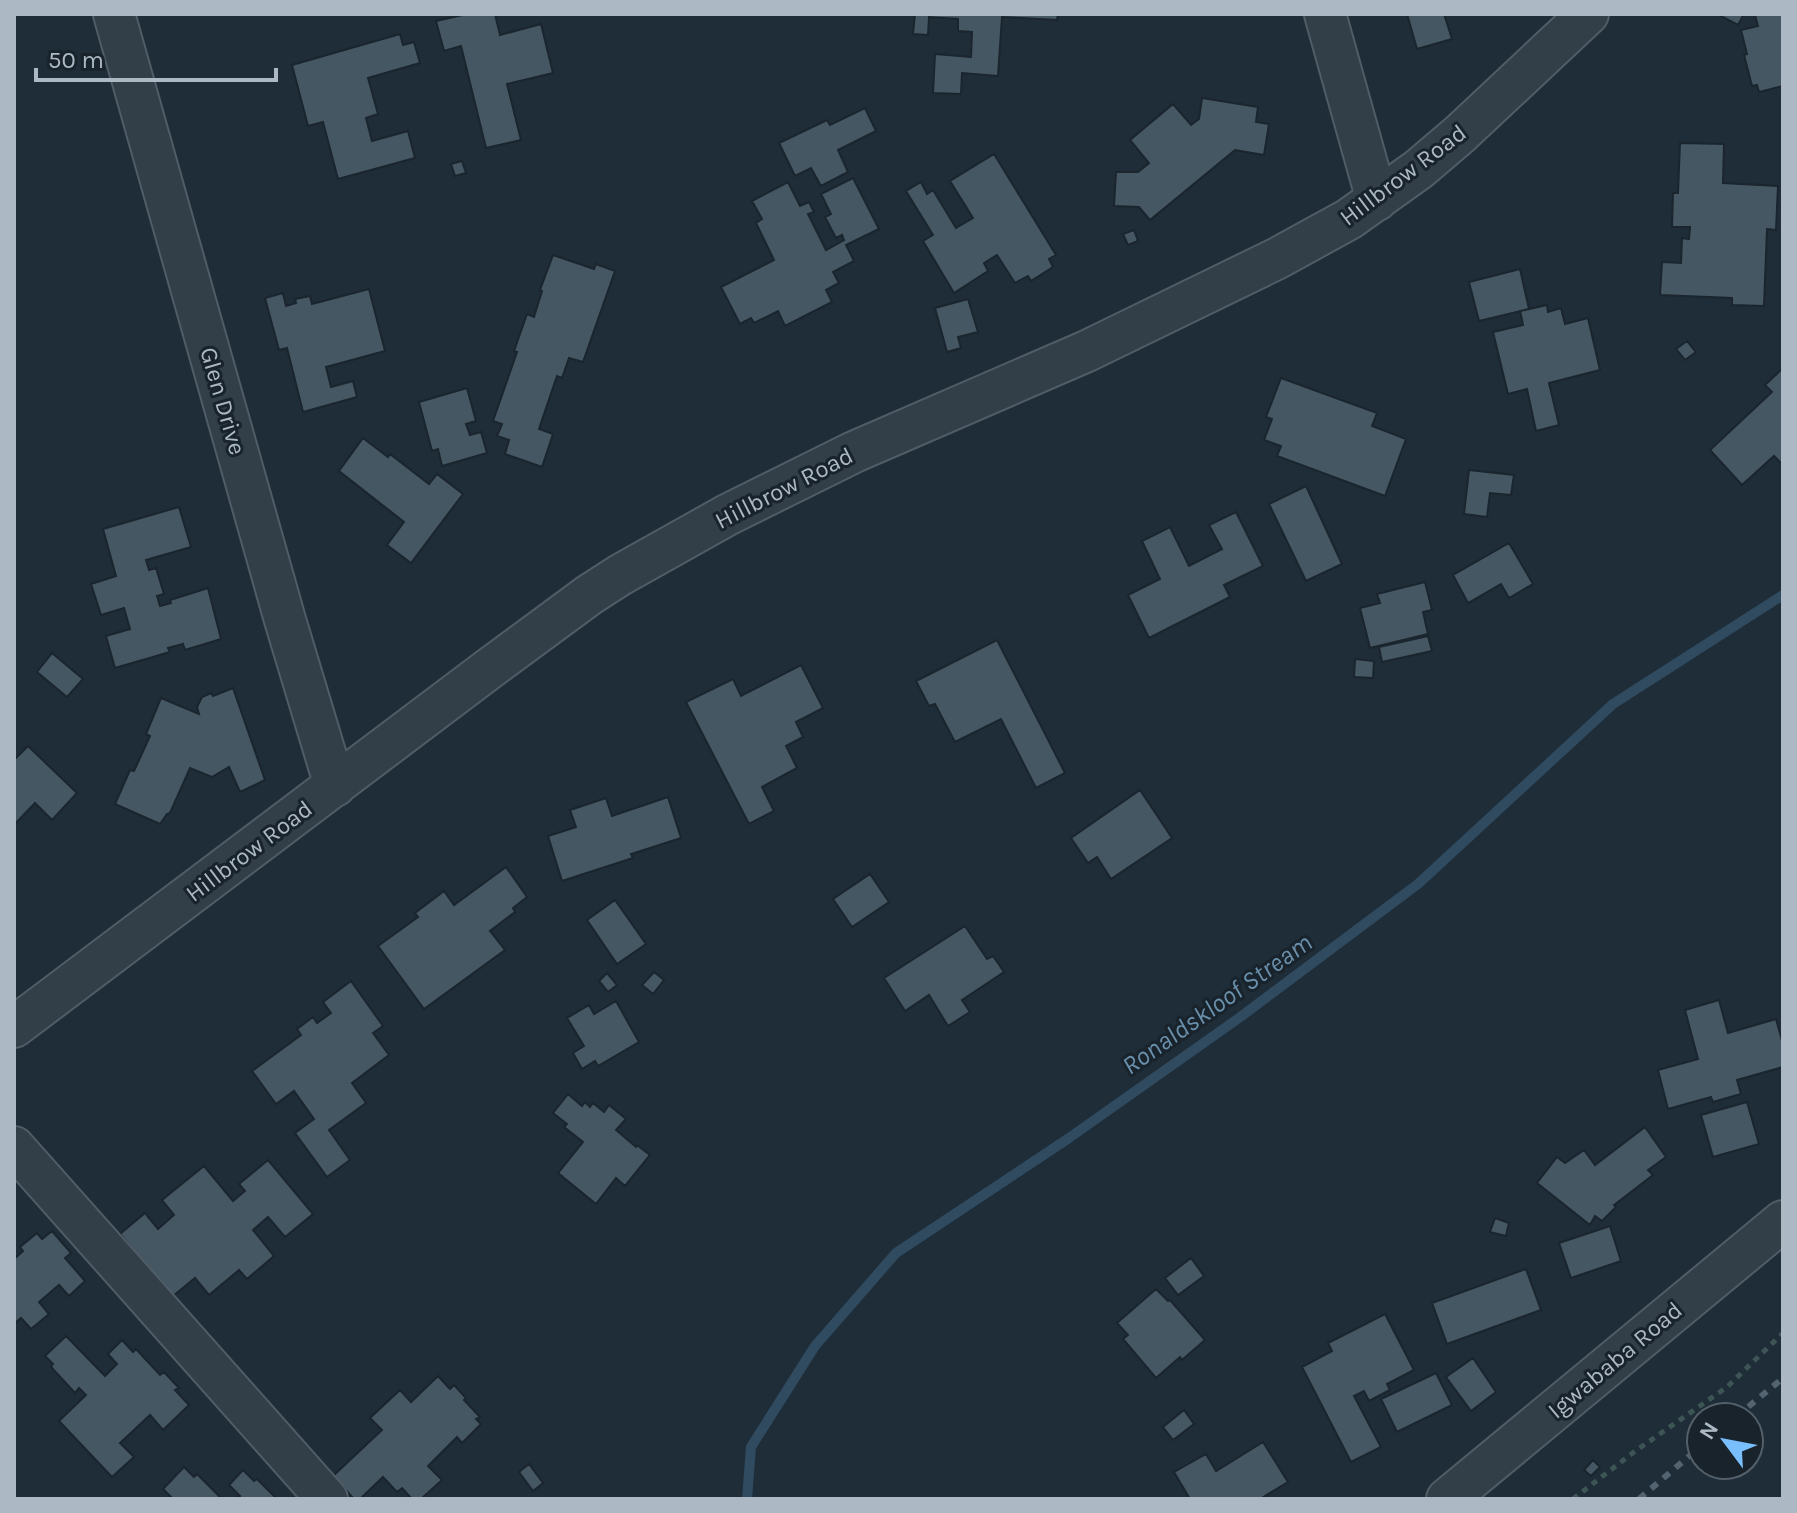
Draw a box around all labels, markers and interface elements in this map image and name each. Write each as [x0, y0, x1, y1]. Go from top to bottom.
scale bar [36, 32, 276, 82]
text: 50 m [48, 46, 104, 74]
street label: Hillbrow Road [1334, 118, 1472, 232]
street label: Glen Drive [194, 344, 252, 458]
street label: Hillbrow Road [710, 441, 858, 535]
street label: Hillbrow Road [180, 794, 318, 908]
water label: Ronaldskloof Stream [1116, 927, 1318, 1081]
street label: Igwababa Road [1542, 1296, 1688, 1424]
north arrow [1685, 1401, 1765, 1481]
text: N [1694, 1417, 1724, 1445]

